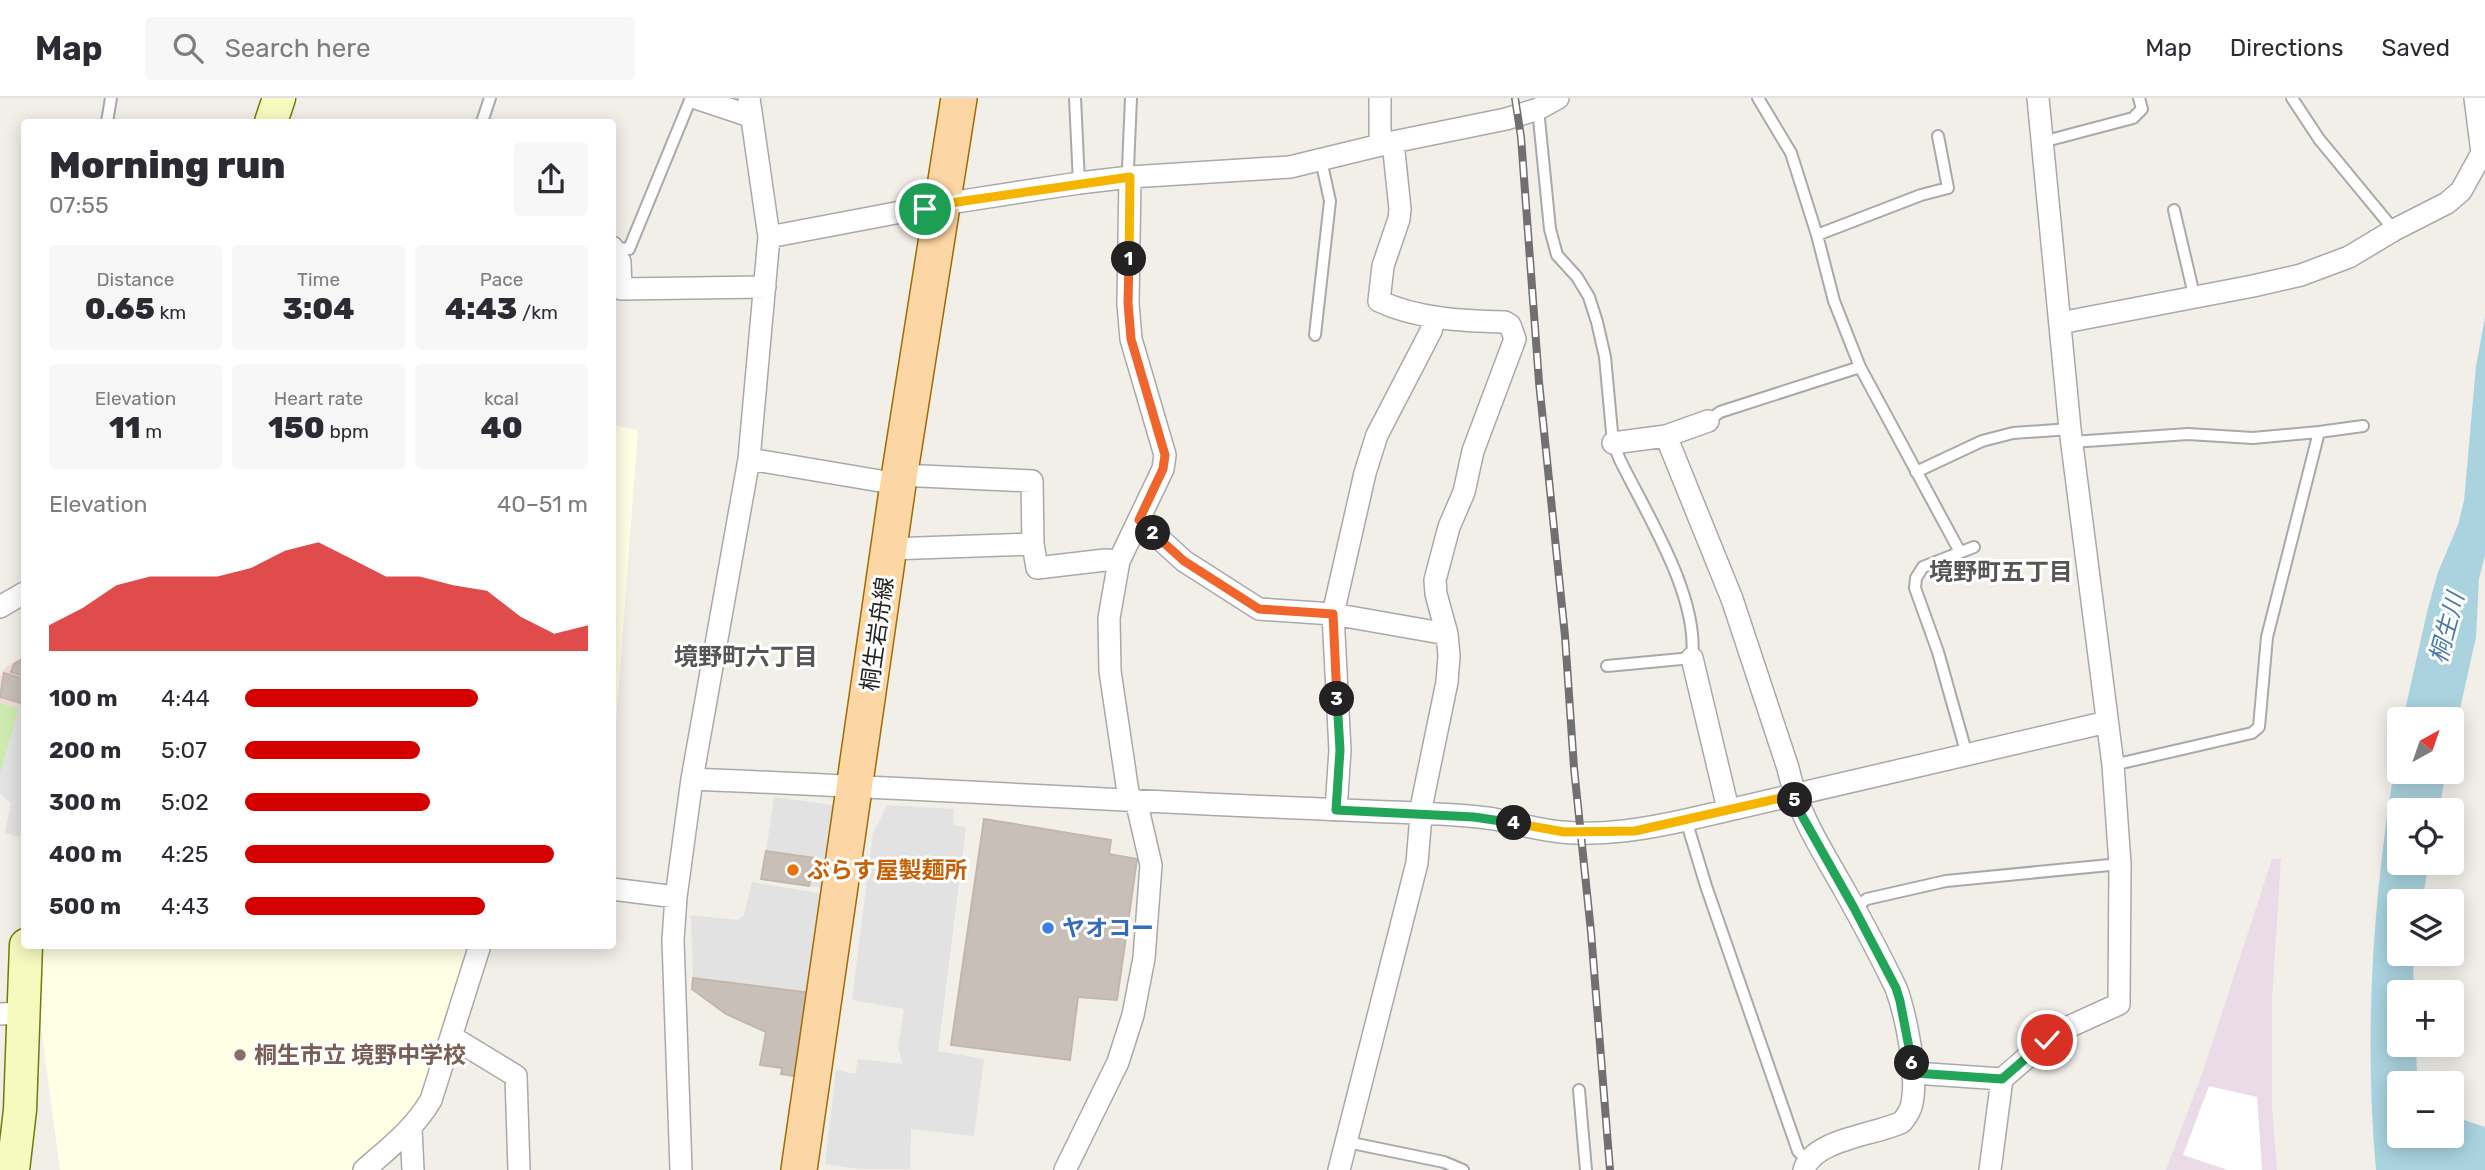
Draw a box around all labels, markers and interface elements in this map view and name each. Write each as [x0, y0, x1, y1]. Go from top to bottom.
search box [145, 17, 635, 80]
text: Map [35, 29, 103, 68]
icon: search [169, 29, 207, 67]
text: Search here [225, 33, 370, 64]
text: Map [2145, 34, 2192, 62]
text: Directions [2230, 34, 2343, 62]
text: Saved [2381, 34, 2450, 62]
text: Morning run [49, 142, 286, 188]
button: share [514, 142, 588, 216]
pin [895, 179, 955, 239]
icon: arrive [906, 190, 944, 228]
text: 07:55 [49, 191, 109, 219]
pin: 1 [1112, 242, 1146, 276]
text: 1 [1124, 247, 1133, 270]
text: Distance [97, 268, 174, 291]
text: Time [297, 268, 340, 291]
text: Pace [480, 268, 523, 291]
text: 0.65 [85, 291, 155, 327]
text: 3:04 [283, 291, 354, 327]
text: 4:43 [445, 291, 517, 327]
text: km [155, 301, 186, 324]
text: /km [517, 301, 558, 324]
text: Elevation [95, 387, 176, 410]
text: Heart rate [274, 387, 363, 410]
text: kcal [484, 387, 519, 410]
text: 11 [109, 410, 141, 446]
text: 150 [268, 410, 325, 446]
text: 40 [480, 410, 523, 446]
text: m [141, 420, 162, 443]
text: bpm [325, 420, 369, 443]
text: Elevation [49, 490, 148, 518]
text: 40–51 m [497, 490, 588, 518]
pin: 2 [1136, 516, 1170, 550]
text: 2 [1146, 521, 1159, 544]
district label: 境野町五丁目 [1929, 558, 2073, 586]
street label: 桐生岩舟線 [855, 575, 899, 693]
water label: 桐生川 [2424, 587, 2471, 666]
district label: 境野町六丁目 [674, 643, 818, 671]
pin: 3 [1320, 682, 1354, 716]
text: 100 m [49, 684, 118, 712]
text: 4:44 [161, 684, 210, 712]
text: 3 [1330, 687, 1343, 710]
north arrow [2387, 707, 2464, 784]
map controls [2387, 707, 2464, 1148]
text: 200 m [49, 736, 121, 764]
text: 5:07 [161, 736, 207, 764]
pin: 5 [1778, 782, 1812, 818]
text: 300 m [49, 788, 121, 816]
text: 5:02 [161, 788, 209, 816]
text: 5 [1788, 788, 1801, 811]
button: locate [2387, 798, 2464, 875]
pin: 4 [1496, 806, 1532, 840]
text: 4 [1507, 811, 1520, 834]
text: 400 m [49, 840, 122, 868]
text: 4:25 [161, 840, 208, 868]
place label: ぶらす屋製麺所 [807, 856, 968, 884]
marker: ぶらす屋製麺所 [785, 862, 801, 878]
button: layers [2387, 889, 2464, 966]
text: 500 m [49, 892, 121, 920]
text: 4:43 [161, 892, 209, 920]
place label: ヤオコー [1062, 914, 1154, 942]
marker: ヤオコー [1040, 920, 1056, 936]
button: + [2387, 980, 2464, 1057]
pin [2017, 1010, 2077, 1070]
icon: check [2028, 1021, 2066, 1059]
place label: 桐生市立 境野中学校 [254, 1041, 466, 1069]
pin: 6 [1895, 1046, 1930, 1080]
marker: 桐生市立 境野中学校 [232, 1047, 248, 1063]
text: 6 [1905, 1051, 1918, 1074]
button: − [2387, 1071, 2464, 1148]

